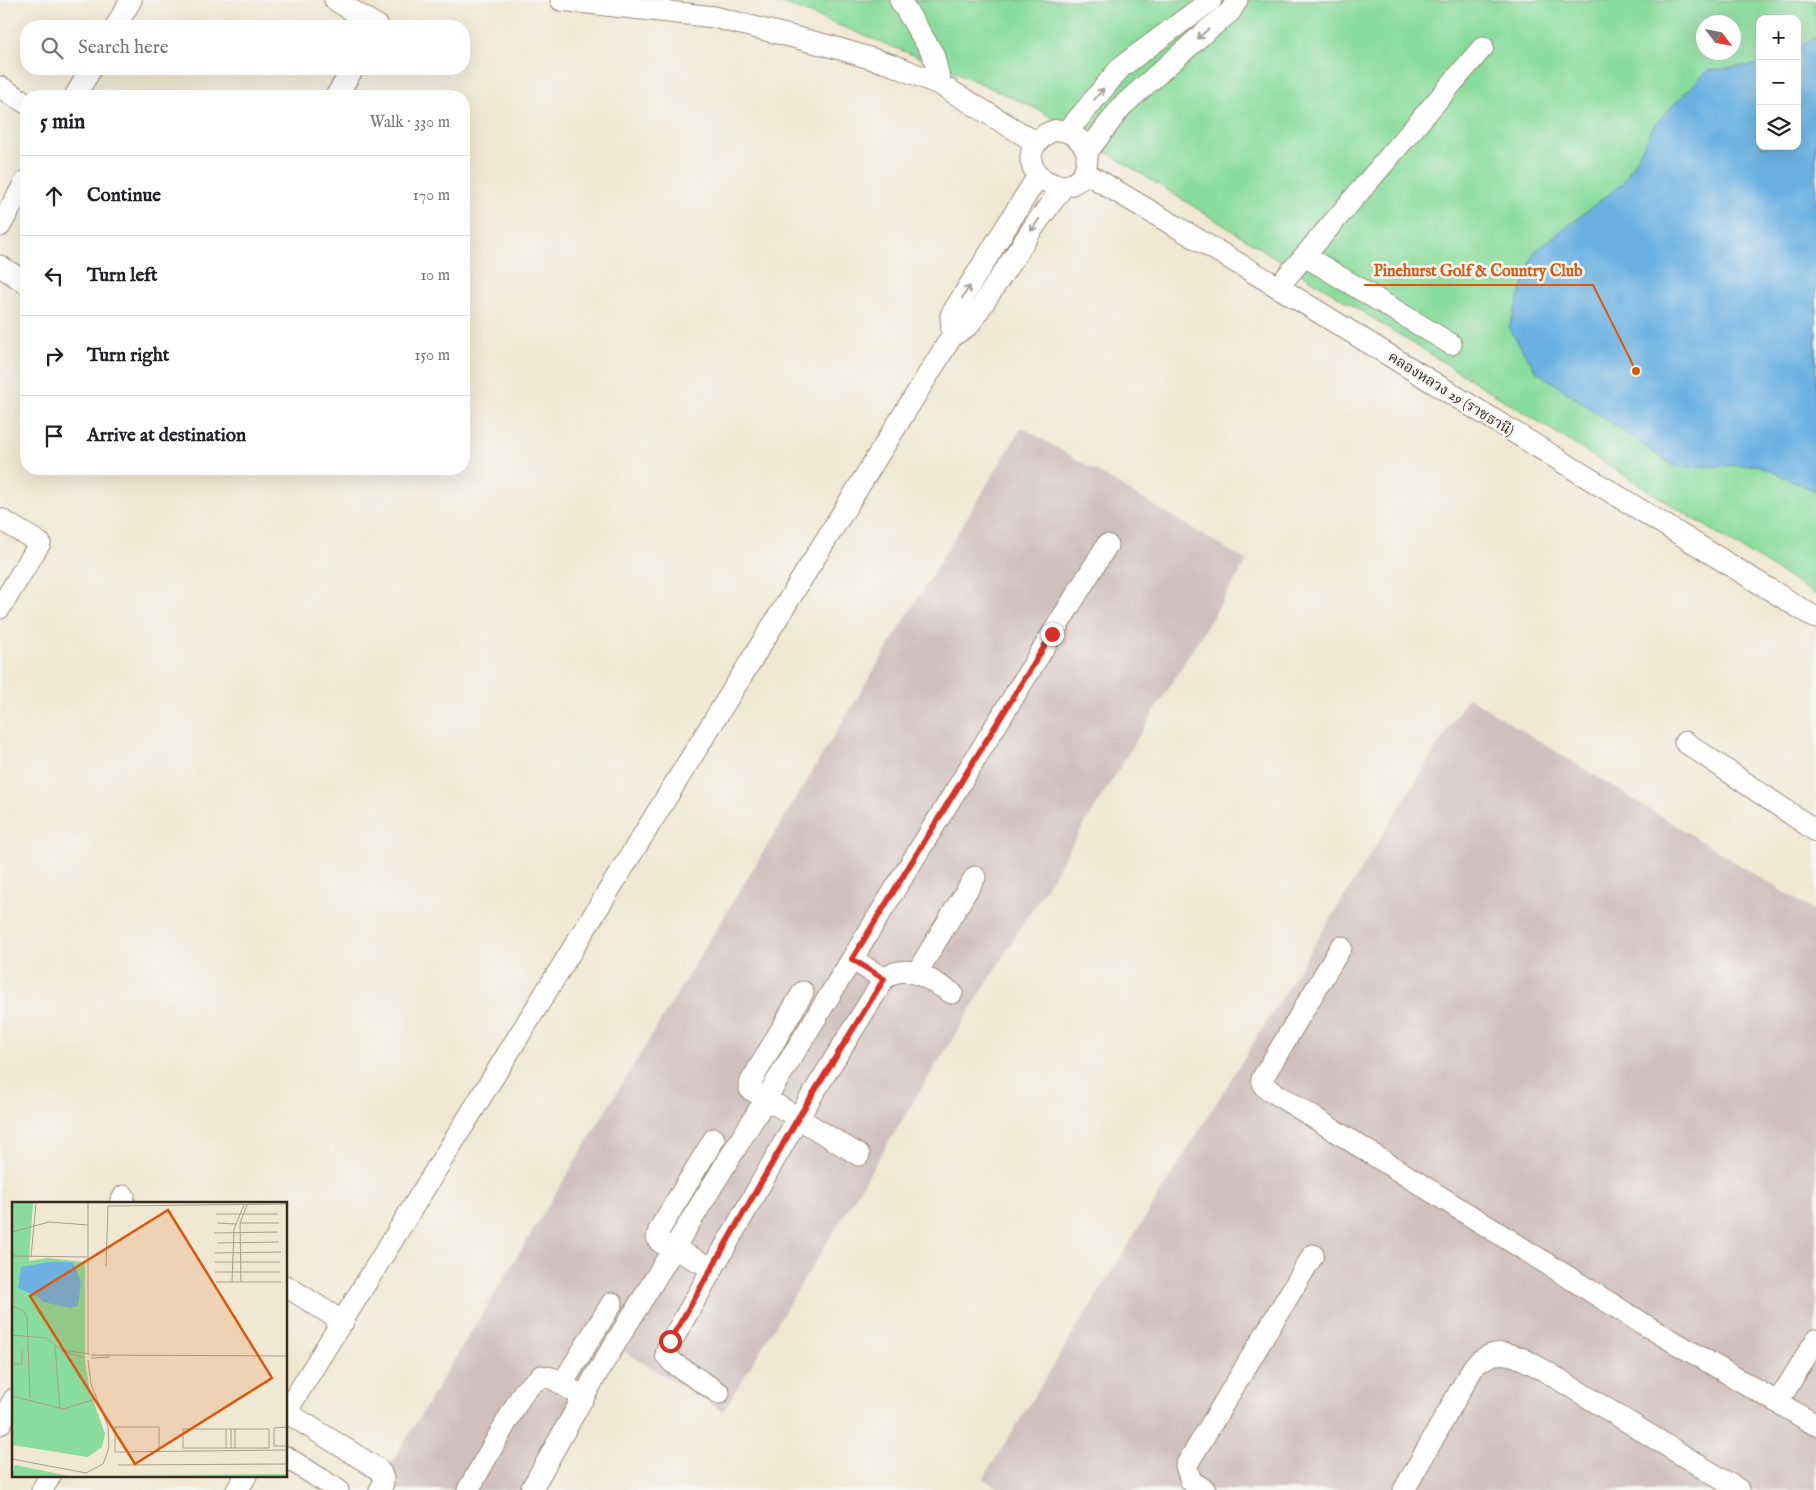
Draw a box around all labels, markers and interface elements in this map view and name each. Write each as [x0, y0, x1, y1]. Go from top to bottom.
north arrow [1696, 15, 1741, 60]
map controls [1756, 15, 1801, 150]
button: + [1756, 15, 1801, 60]
search box [20, 20, 470, 75]
one-way arrow [1196, 28, 1209, 40]
icon: search [38, 34, 66, 62]
text: Search here [78, 36, 169, 60]
button: − [1756, 60, 1801, 105]
one-way arrow [1093, 87, 1104, 100]
button: layers [1756, 105, 1801, 150]
text: 5 min [40, 109, 85, 136]
text: Walk · 330 m [370, 113, 450, 133]
icon: ahead [40, 182, 68, 210]
text: Continue [87, 184, 161, 208]
text: 170 m [413, 186, 450, 206]
one-way arrow [1030, 218, 1040, 232]
callout: Pinehurst Golf & Country Club [1364, 254, 1593, 285]
icon: left [40, 262, 68, 290]
text: Pinehurst Golf & Country Club [1373, 262, 1583, 282]
text: Turn left [87, 264, 158, 288]
text: 10 m [420, 266, 450, 286]
one-way arrow [960, 285, 971, 299]
icon: right [40, 342, 68, 370]
text: Turn right [87, 344, 169, 368]
text: 150 m [415, 346, 450, 366]
street label: คลองหลวง 29 (ราชธานี) [1384, 347, 1518, 441]
icon: arrive [40, 422, 68, 450]
text: Arrive at destination [87, 424, 246, 448]
route end [1041, 623, 1064, 646]
inset map [12, 1202, 288, 1478]
route start [659, 1330, 682, 1353]

